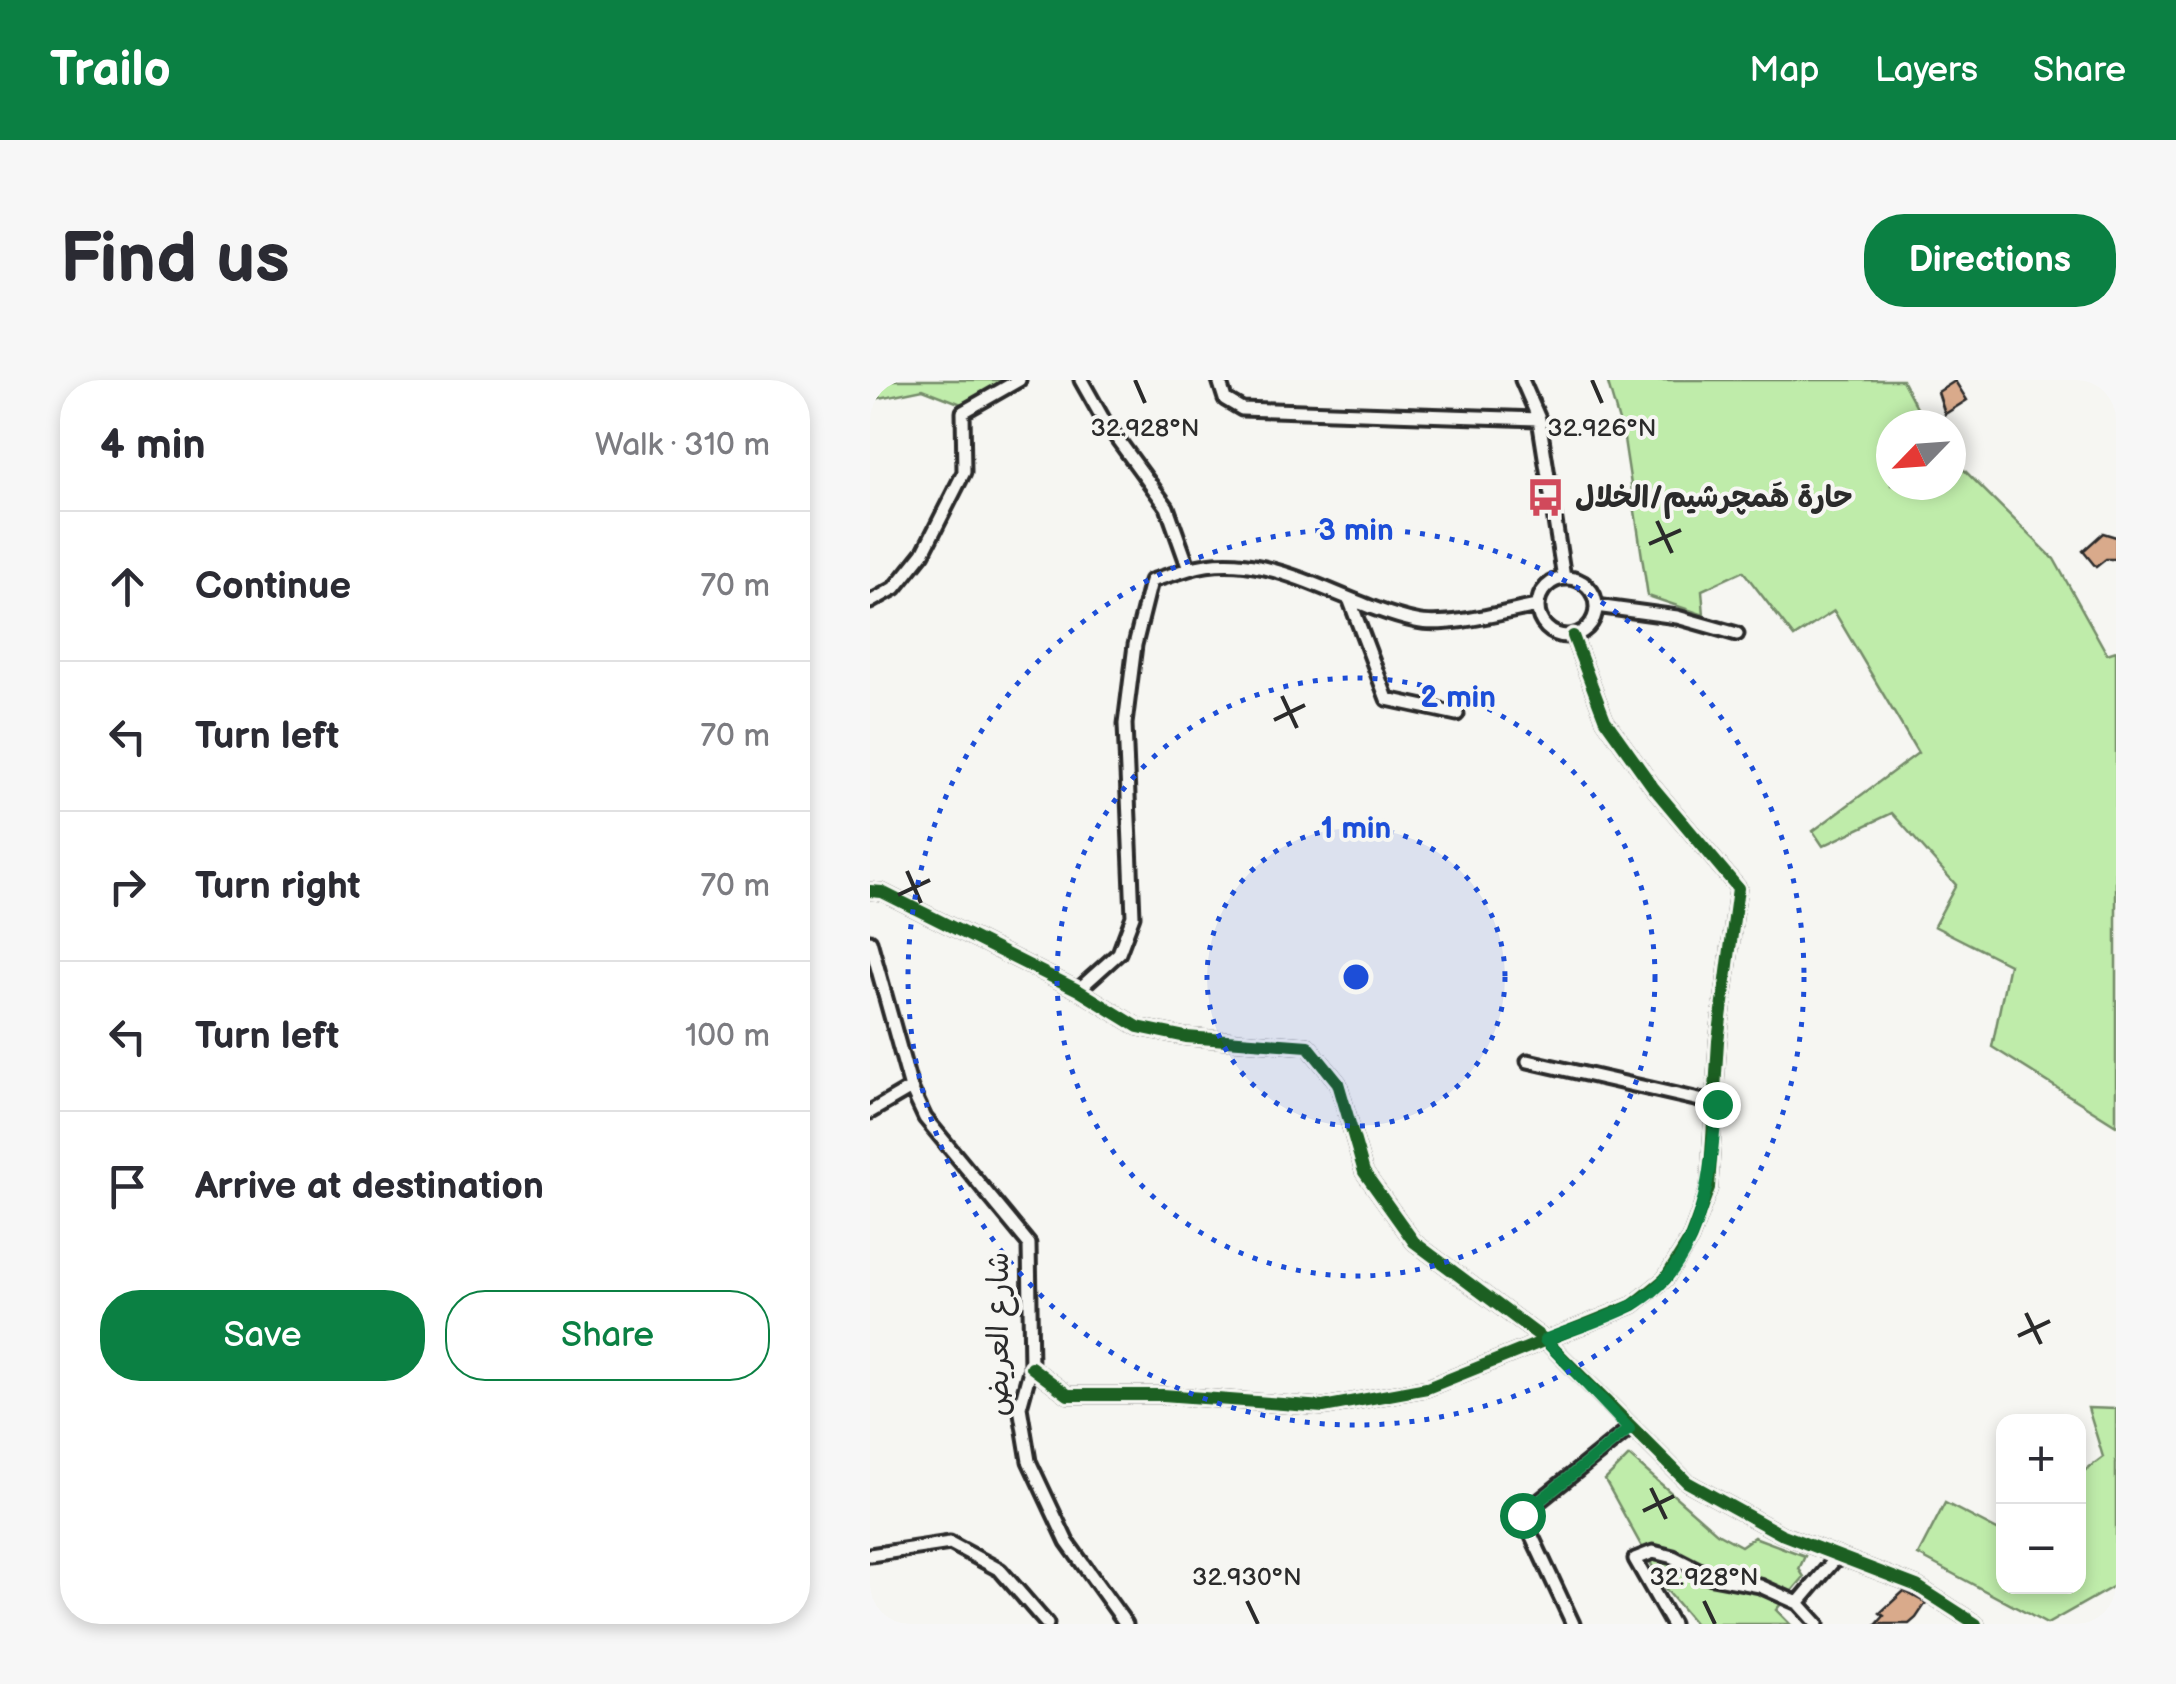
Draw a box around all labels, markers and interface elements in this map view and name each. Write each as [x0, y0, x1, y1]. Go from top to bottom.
text: Trailo [50, 42, 171, 99]
text: Map [1749, 49, 1820, 92]
text: Layers [1875, 49, 1978, 92]
text: Share [2033, 49, 2126, 92]
button: Directions [1864, 214, 2116, 307]
text: Find us [60, 218, 290, 302]
north arrow [1876, 410, 1966, 500]
text: 32.928°N [1090, 413, 1200, 444]
text: 32.926°N [1547, 413, 1657, 444]
text: 4 min [100, 420, 206, 471]
text: Walk · 310 m [595, 426, 770, 465]
bus stop icon: حارة هَمچرشيم/الخلال [1524, 477, 1566, 519]
place label: حارة هَمچرشيم/الخلال [1575, 480, 1853, 519]
text: 3 min [1318, 513, 1394, 549]
icon: ahead [100, 559, 155, 614]
text: Continue [195, 564, 351, 609]
text: 70 m [700, 567, 770, 606]
text: 2 min [1420, 680, 1496, 716]
icon: left [100, 709, 155, 764]
text: Turn left [195, 714, 339, 759]
text: 70 m [700, 717, 770, 756]
text: 1 min [1321, 811, 1391, 847]
icon: right [100, 859, 155, 914]
text: Turn right [195, 864, 360, 909]
text: 70 m [700, 867, 770, 906]
centre of rings [1338, 959, 1374, 995]
icon: left [100, 1009, 155, 1064]
text: Turn left [195, 1014, 339, 1059]
text: 100 m [685, 1017, 770, 1056]
route end [1695, 1082, 1741, 1128]
icon: arrive [100, 1159, 155, 1214]
text: Arrive at destination [195, 1164, 544, 1209]
street label: شارع العريض [981, 1252, 1019, 1416]
button: Save [100, 1290, 425, 1381]
button: Share [445, 1290, 770, 1381]
map controls [1996, 1414, 2086, 1594]
button: + [1996, 1414, 2086, 1504]
route start [1500, 1493, 1546, 1539]
button: − [1996, 1504, 2086, 1594]
text: 32.930°N [1192, 1562, 1302, 1593]
text: 32.928°N [1649, 1562, 1759, 1593]

